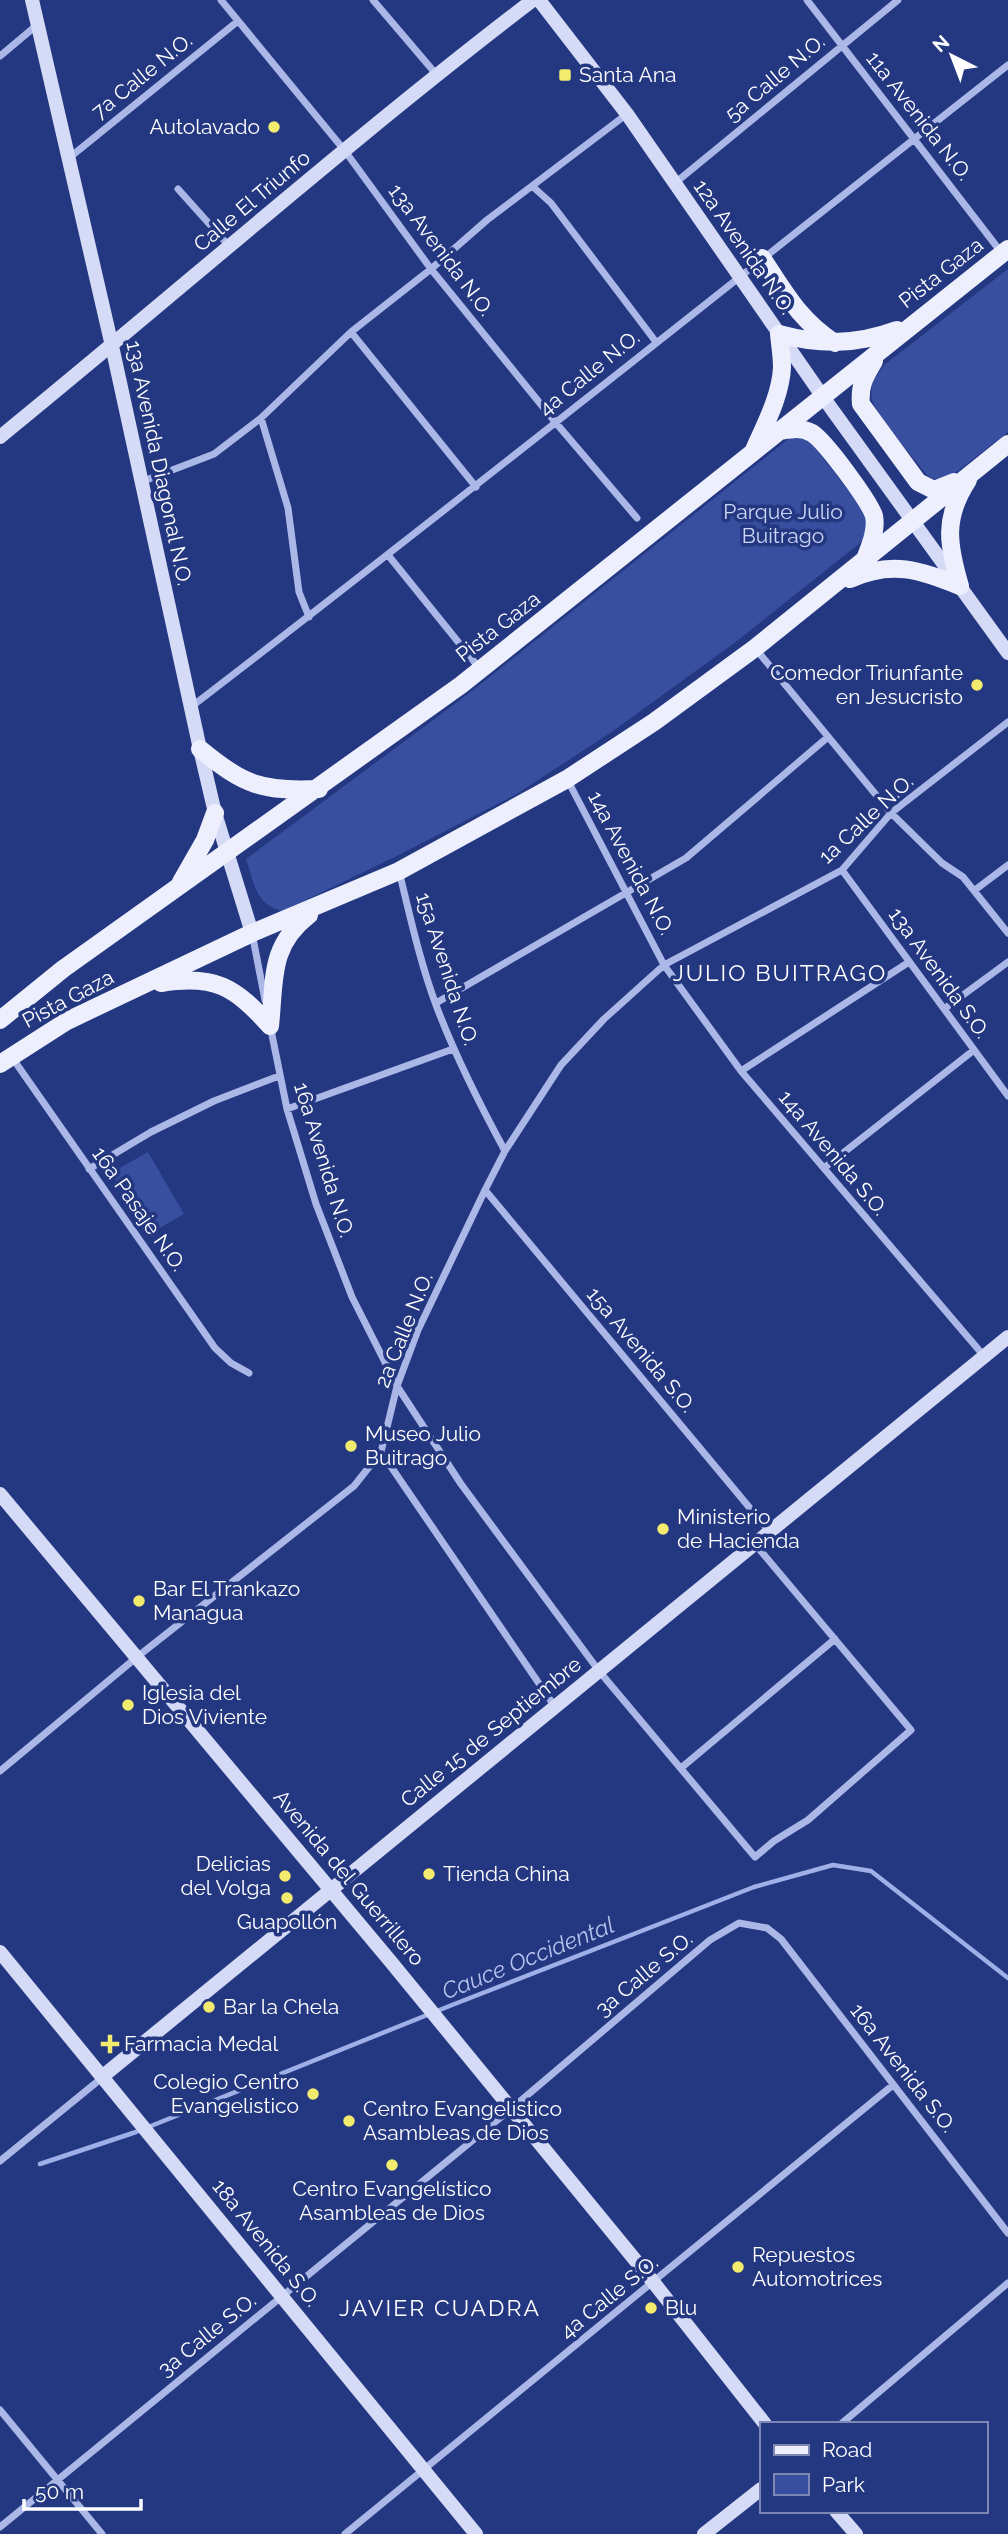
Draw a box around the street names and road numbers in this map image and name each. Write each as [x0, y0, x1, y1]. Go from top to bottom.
street label: 7a Calle N.O. [86, 27, 197, 124]
street label: 5a Calle N.O. [720, 29, 830, 127]
street label: 11a Avenida N.O. [861, 46, 977, 185]
street label: Calle El Triunfo [188, 145, 315, 257]
street label: 12a Avenida N.O. [689, 175, 800, 319]
street label: 13a Avenida N.O. [384, 179, 499, 321]
street label: Pista Gaza [894, 232, 988, 313]
street label: 4a Calle N.O. [533, 324, 644, 421]
street label: 13a Avenida Diagonal N.O. [121, 338, 198, 588]
street label: Pista Gaza [451, 586, 545, 667]
street label: 1a Calle N.O. [813, 769, 918, 869]
street label: 14a Avenida N.O. [583, 787, 680, 939]
street label: 15a Avenida N.O. [411, 889, 484, 1048]
street label: 13a Avenida S.O. [884, 902, 995, 1043]
street label: Pista Gaza [18, 964, 118, 1033]
street label: 16a Avenida N.O. [289, 1080, 360, 1240]
street label: 14a Avenida S.O. [774, 1085, 893, 1220]
street label: 16a Pasaje N.O. [87, 1142, 192, 1276]
street label: 2a Calle N.O. [369, 1269, 438, 1391]
street label: 15a Avenida S.O. [582, 1282, 701, 1417]
street label: Calle 15 de Septiembre [395, 1651, 586, 1812]
street label: Avenida del Guerrillero [269, 1785, 430, 1971]
street label: 3a Calle S.O. [590, 1926, 697, 2021]
street label: 16a Avenida S.O. [845, 1998, 962, 2137]
street label: 18a Avenida S.O. [207, 2174, 325, 2311]
street label: 4a Calle S.O. [555, 2249, 663, 2344]
street label: 3a Calle S.O. [153, 2288, 261, 2382]

